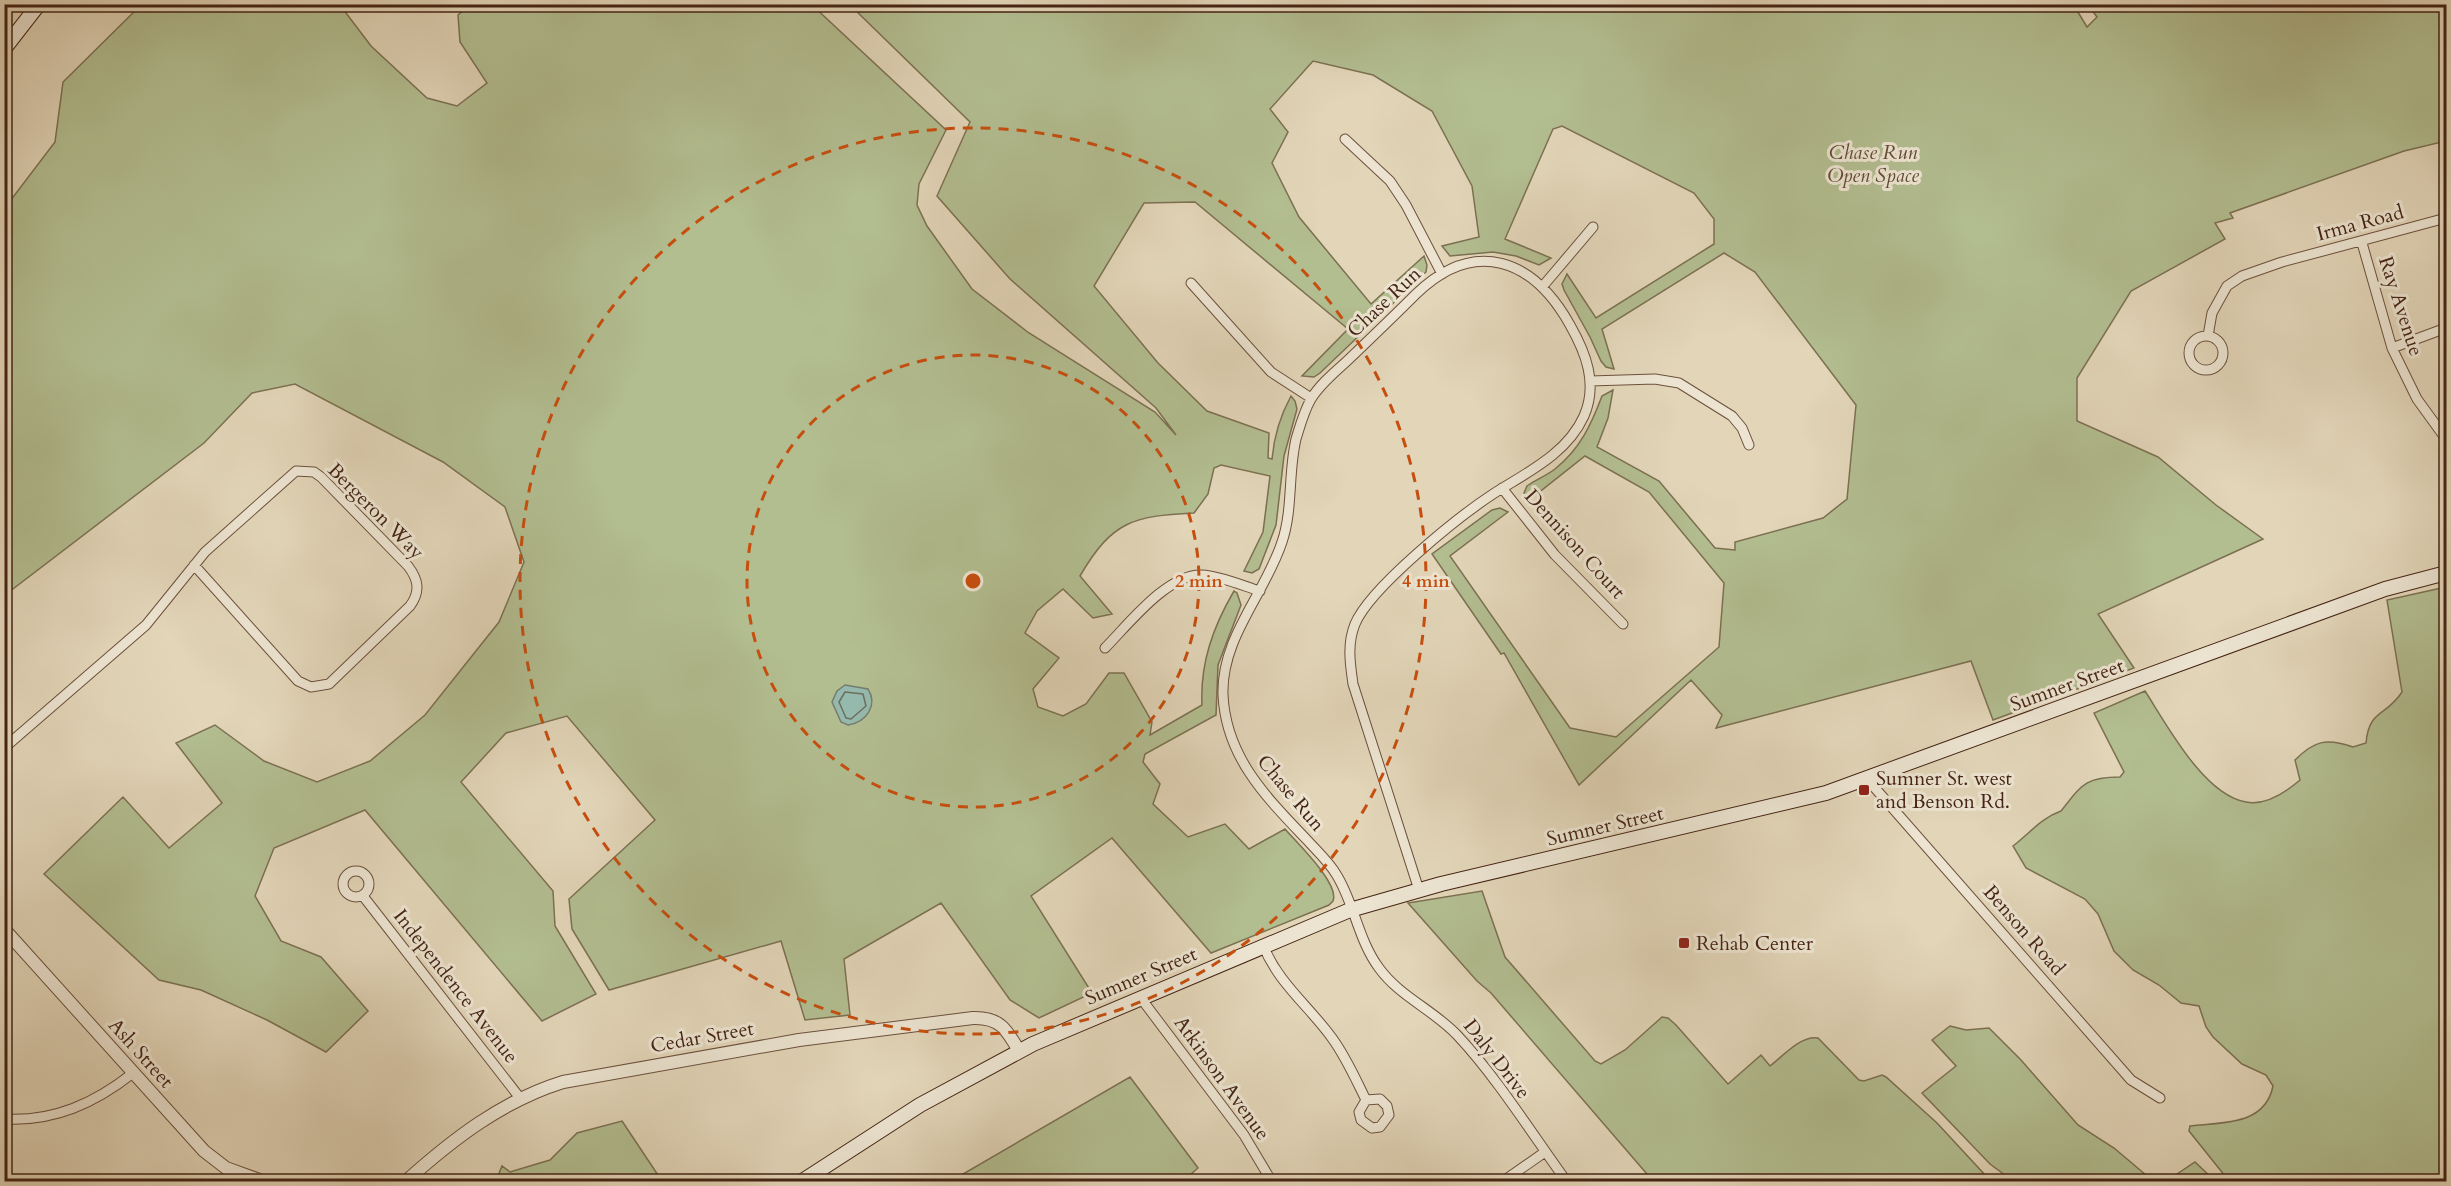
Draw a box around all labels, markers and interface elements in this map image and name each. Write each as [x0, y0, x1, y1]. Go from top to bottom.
park label: Chase Run Open Space [1827, 139, 1919, 189]
street label: Irma Road [2314, 198, 2407, 248]
street label: Ray Avenue [2372, 253, 2430, 359]
street label: Chase Run [1341, 260, 1427, 343]
street label: Bergeron Way [322, 457, 431, 566]
street label: Dennison Court [1519, 483, 1632, 605]
text: 2 min [1175, 569, 1223, 594]
text: 4 min [1402, 569, 1450, 594]
centre of rings [963, 571, 983, 591]
street label: Sumner Street [2006, 652, 2128, 718]
street label: Chase Run [1251, 749, 1331, 837]
place label: Sumner St. west and Benson Rd. [1876, 765, 2013, 815]
marker: Sumner St. west and Benson Rd. [1857, 783, 1871, 797]
street label: Sumner Street [1544, 799, 1667, 853]
street label: Benson Road [1977, 879, 2071, 981]
street label: Independence Avenue [387, 903, 525, 1069]
place label: Rehab Center [1696, 930, 1814, 957]
marker: Rehab Center [1677, 936, 1691, 950]
street label: Sumner Street [1081, 940, 1202, 1012]
street label: Atkinson Avenue [1168, 1010, 1276, 1146]
street label: Ash Street [102, 1012, 180, 1094]
street label: Daly Drive [1457, 1014, 1537, 1104]
street label: Cedar Street [648, 1015, 756, 1059]

